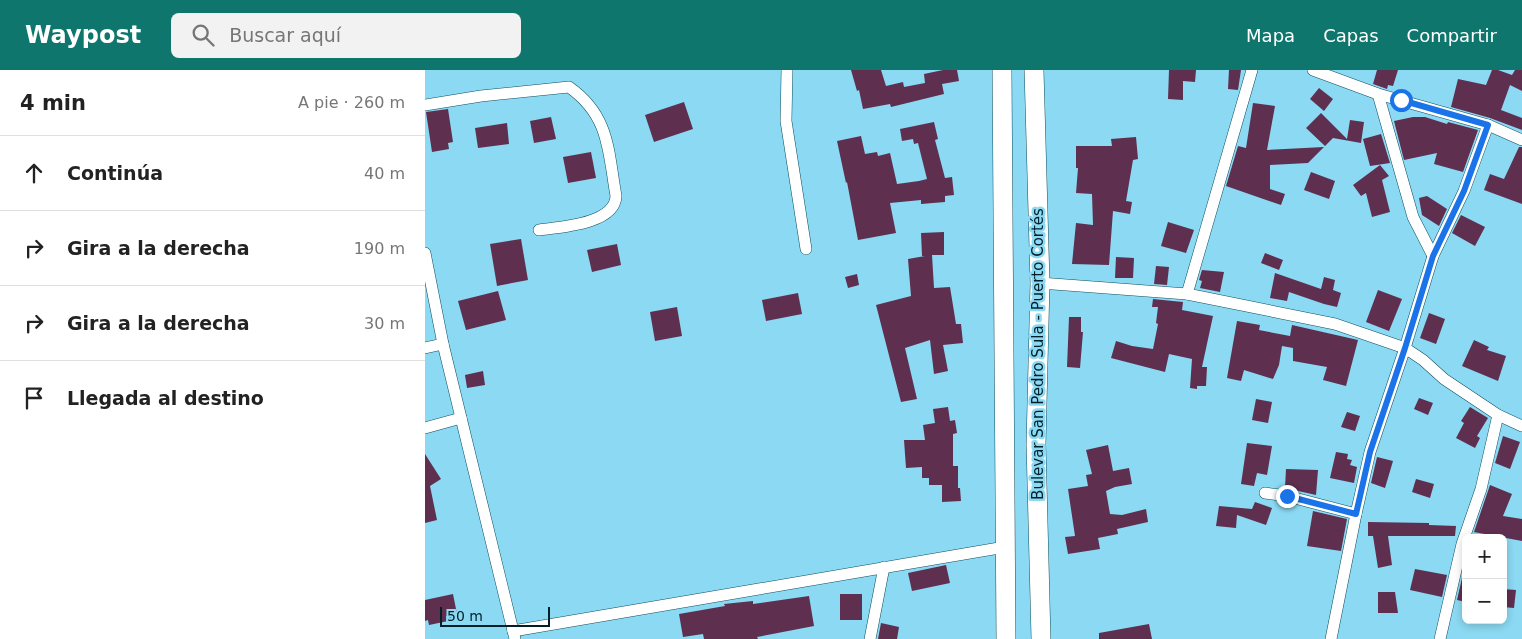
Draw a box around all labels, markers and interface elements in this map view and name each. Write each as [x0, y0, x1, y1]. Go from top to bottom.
search box [171, 13, 521, 58]
text: Waypost [25, 21, 141, 49]
icon: search [189, 21, 217, 49]
text: Buscar aquí [229, 24, 341, 46]
text: Mapa [1246, 25, 1295, 46]
text: Capas [1323, 25, 1379, 46]
text: Compartir [1407, 25, 1497, 46]
route start [1390, 89, 1413, 112]
text: 4 min [20, 91, 86, 115]
text: A pie · 260 m [298, 93, 405, 112]
icon: ahead [20, 159, 48, 187]
text: Continúa [67, 162, 163, 184]
text: 40 m [364, 164, 405, 183]
street label: Bulevar San Pedro Sula - Puerto Cortés [1029, 208, 1047, 500]
icon: right [20, 234, 48, 262]
text: Gira a la derecha [67, 237, 250, 259]
text: 190 m [354, 239, 405, 258]
icon: right [20, 309, 48, 337]
text: Gira a la derecha [67, 312, 250, 334]
text: 30 m [364, 314, 405, 333]
icon: arrive [20, 384, 48, 412]
text: Llegada al destino [67, 387, 264, 409]
route end [1276, 485, 1299, 508]
map controls [1462, 534, 1507, 624]
button: + [1462, 534, 1507, 579]
button: − [1462, 579, 1507, 624]
scale bar [440, 604, 550, 627]
text: 50 m [447, 608, 483, 624]

